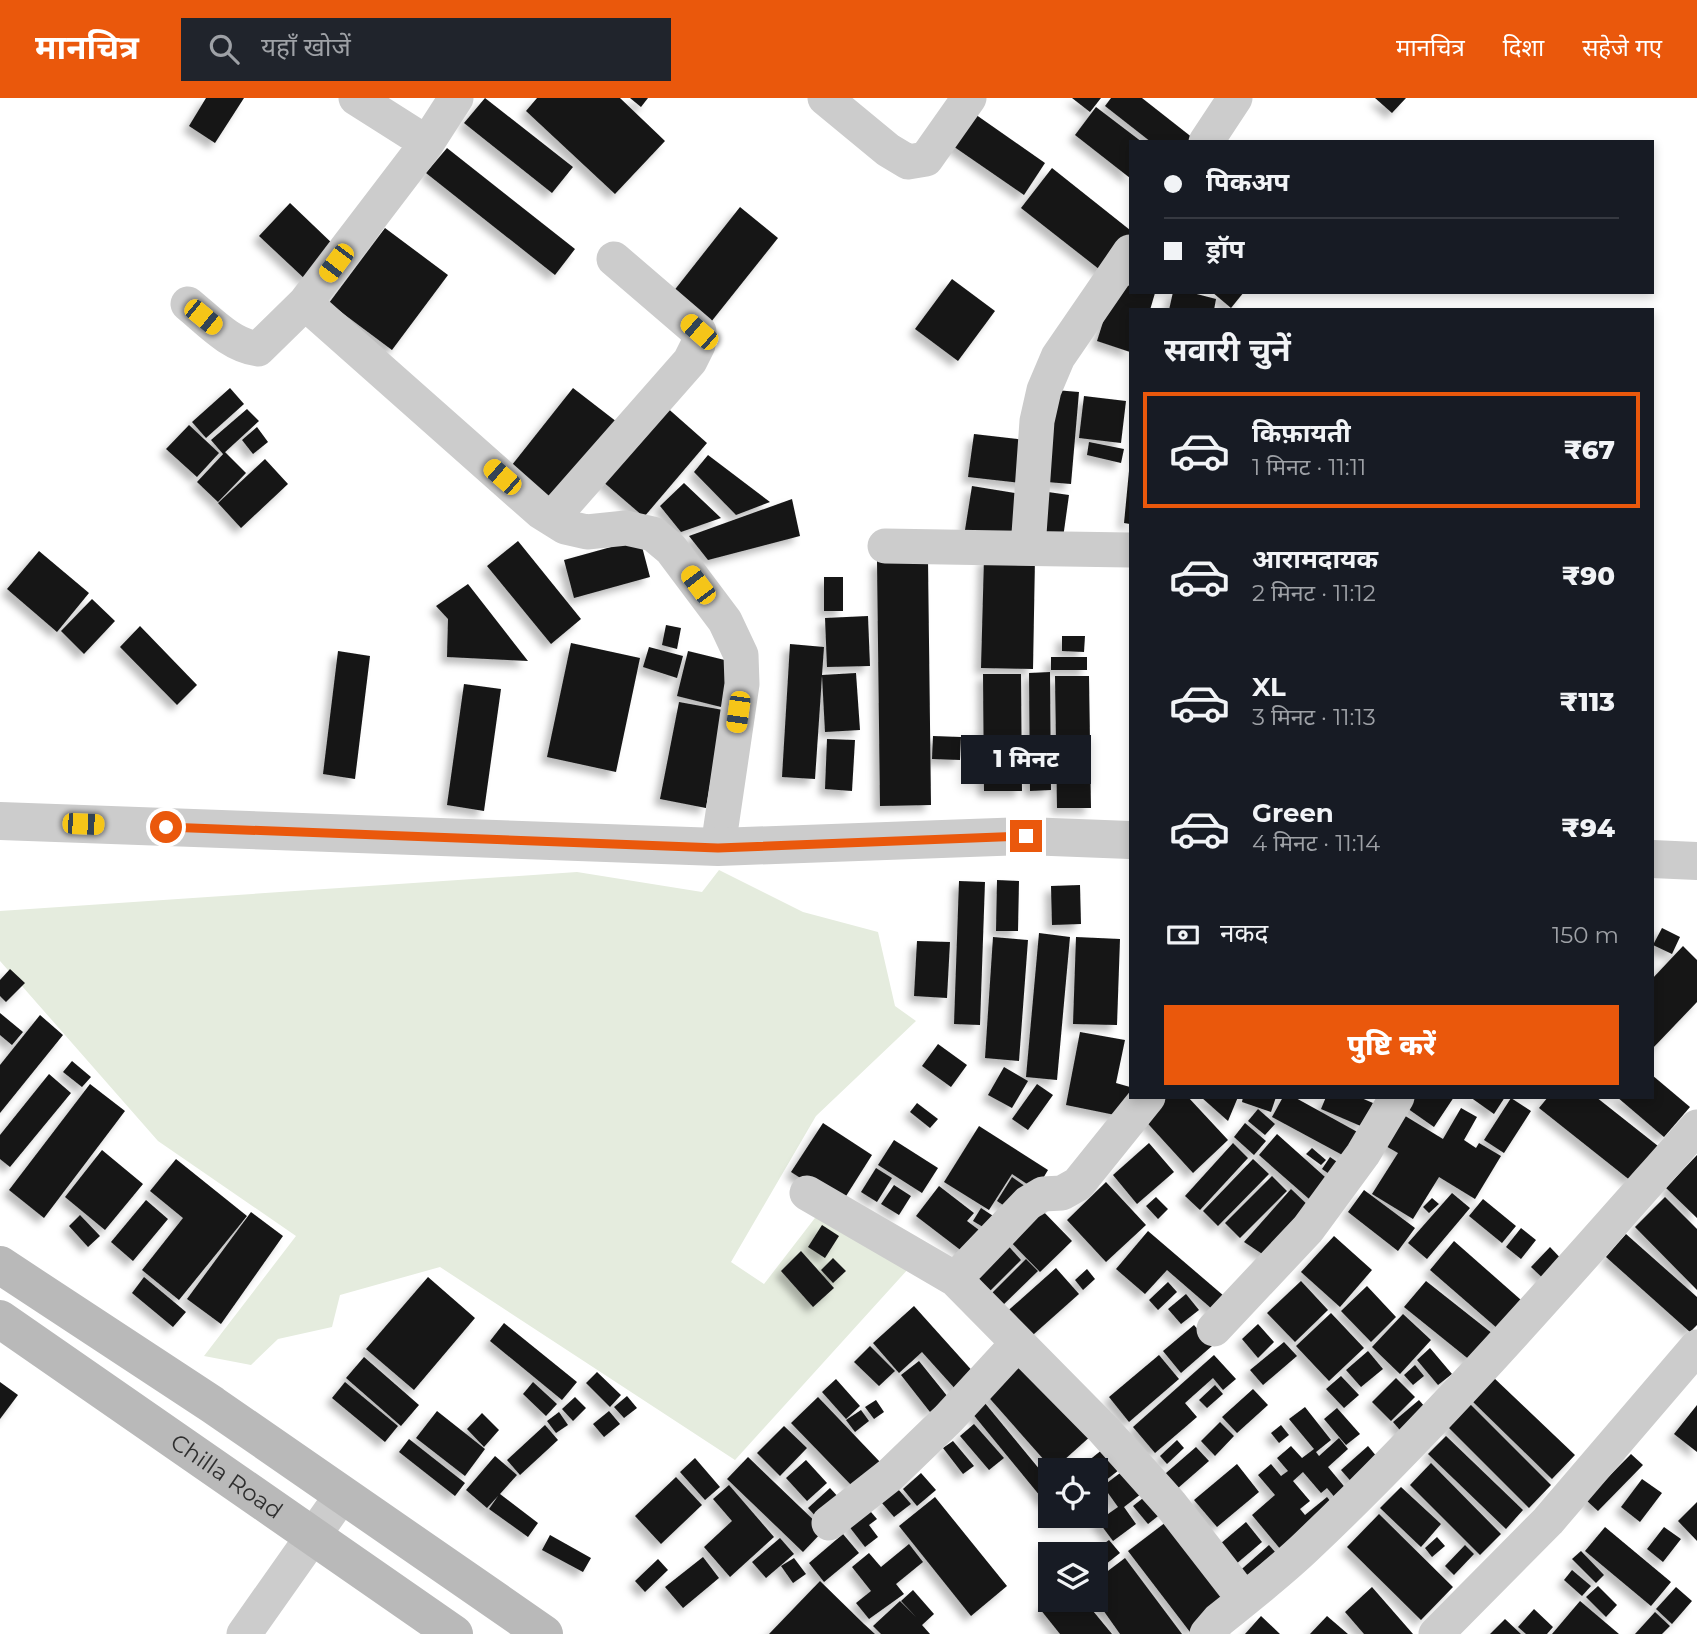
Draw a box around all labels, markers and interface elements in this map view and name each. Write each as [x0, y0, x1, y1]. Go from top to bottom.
search box [181, 18, 671, 81]
text: मानचित्र [35, 27, 139, 67]
icon: search [205, 30, 243, 68]
text: यहाँ खोजें [261, 31, 351, 63]
text: मानचित्र [1396, 33, 1465, 62]
text: दिशा [1503, 33, 1544, 62]
text: सहेजे गए [1582, 33, 1662, 62]
text: पिकअप [1206, 166, 1289, 198]
text: ड्रॉप [1206, 233, 1244, 265]
car [315, 240, 358, 286]
car [181, 296, 226, 338]
car [677, 310, 722, 354]
text: सवारी चुनें [1164, 330, 1291, 369]
text: किफ़ायती [1252, 417, 1351, 449]
icon: car [1168, 419, 1231, 482]
text: ₹67 [1563, 434, 1615, 466]
text: 1 मिनट · 11:11 [1252, 453, 1366, 481]
car [480, 455, 525, 499]
text: आरामदायक [1252, 543, 1378, 575]
icon: car [1168, 545, 1231, 608]
text: ₹90 [1561, 560, 1615, 592]
car [677, 562, 720, 608]
text: 2 मिनट · 11:12 [1252, 579, 1376, 607]
icon: car [1168, 671, 1231, 734]
text: XL [1252, 671, 1286, 703]
text: ₹113 [1559, 686, 1615, 718]
car [725, 690, 752, 734]
text: 3 मिनट · 11:13 [1252, 703, 1376, 731]
callout: 1 मिनट [961, 734, 1091, 784]
text: 1 मिनट [993, 745, 1059, 773]
icon: car [1168, 797, 1231, 860]
text: Green [1252, 797, 1334, 829]
route start [150, 811, 182, 843]
text: ₹94 [1561, 812, 1615, 844]
car [62, 813, 105, 835]
route end [1010, 820, 1042, 852]
text: 4 मिनट · 11:14 [1252, 829, 1380, 857]
icon: cash [1164, 916, 1202, 954]
text: नकद [1220, 917, 1268, 949]
text: 150 m [1552, 921, 1619, 949]
button: पुष्टि करें [1164, 1005, 1619, 1085]
street label: Chilla Road [165, 1428, 288, 1525]
map controls [1038, 1458, 1108, 1612]
button: locate [1038, 1458, 1108, 1528]
button: layers [1038, 1542, 1108, 1612]

